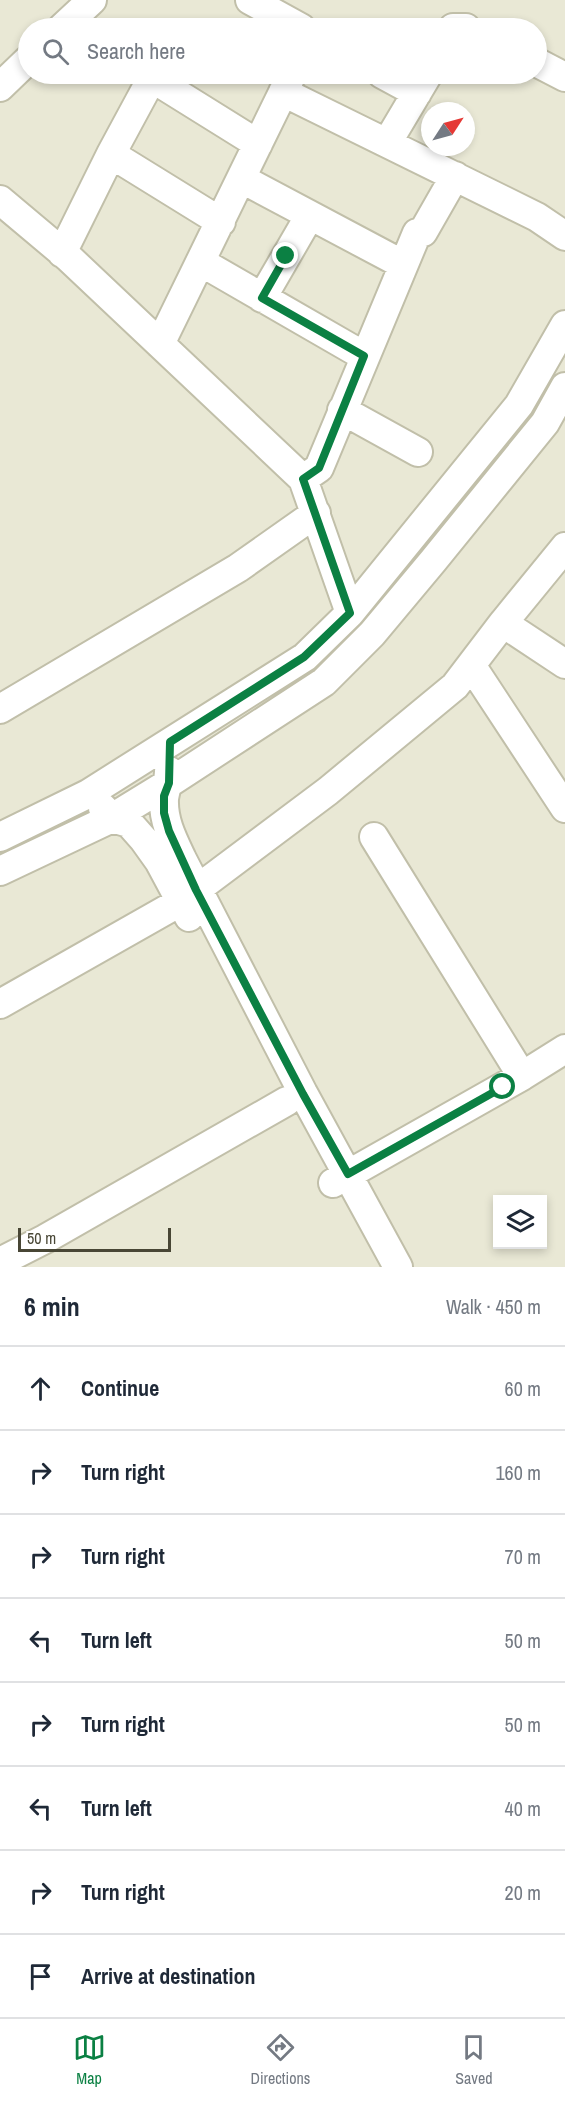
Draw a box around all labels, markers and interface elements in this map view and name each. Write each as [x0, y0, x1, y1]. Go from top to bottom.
search box [18, 18, 547, 84]
icon: search [39, 35, 72, 68]
text: Search here [87, 36, 185, 66]
north arrow [421, 102, 475, 156]
route end [272, 242, 298, 268]
route start [489, 1073, 515, 1099]
map controls [493, 1195, 547, 1249]
button: layers [493, 1195, 547, 1249]
scale bar [18, 1225, 171, 1252]
text: 50 m [27, 1227, 56, 1249]
text: 6 min [24, 1289, 80, 1324]
text: Walk · 450 m [446, 1293, 541, 1320]
icon: ahead [24, 1372, 57, 1405]
text: Continue [81, 1373, 159, 1403]
text: 60 m [505, 1375, 541, 1402]
icon: right [24, 1456, 57, 1489]
text: Turn right [81, 1457, 165, 1487]
text: 160 m [495, 1459, 541, 1486]
icon: right [24, 1540, 57, 1573]
text: Turn right [81, 1541, 165, 1571]
text: 70 m [505, 1543, 541, 1570]
icon: left [24, 1624, 57, 1657]
text: Turn left [81, 1625, 152, 1655]
text: 50 m [505, 1627, 541, 1654]
icon: right [24, 1708, 57, 1741]
text: Turn right [81, 1709, 165, 1739]
text: 50 m [505, 1711, 541, 1738]
icon: left [24, 1792, 57, 1825]
text: Turn left [81, 1793, 152, 1823]
text: 40 m [505, 1795, 541, 1822]
icon: right [24, 1876, 57, 1909]
text: Turn right [81, 1877, 165, 1907]
text: 20 m [505, 1879, 541, 1906]
icon: arrive [24, 1960, 57, 1993]
text: Arrive at destination [81, 1961, 255, 1991]
tab: Map [73, 2031, 106, 2089]
tab: Directions [251, 2031, 310, 2089]
tab: Saved [455, 2031, 493, 2089]

